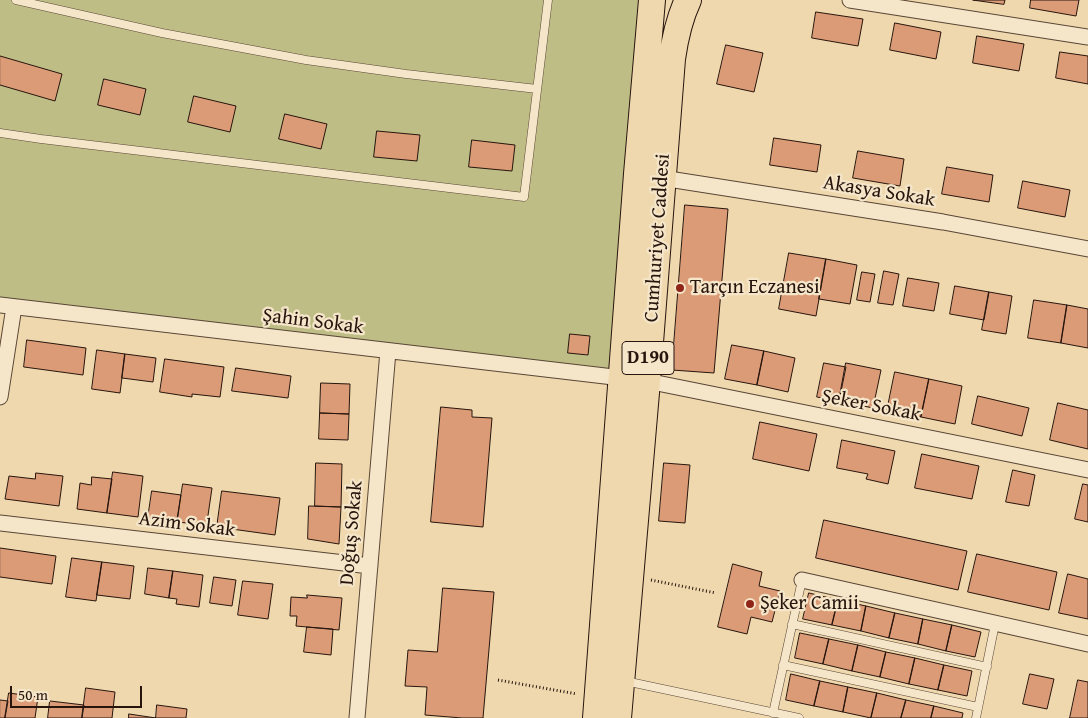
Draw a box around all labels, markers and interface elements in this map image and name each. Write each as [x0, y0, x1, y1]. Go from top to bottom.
street label: Cumhuriyet Caddesi [640, 153, 676, 323]
street label: Akasya Sokak [821, 171, 937, 213]
place label: Tarçın Eczanesi [690, 276, 820, 300]
marker: Tarçın Eczanesi [674, 282, 686, 294]
street label: Şahin Sokak [261, 304, 365, 340]
road number: D190 [622, 342, 674, 374]
street label: Şeker Sokak [819, 385, 923, 427]
street label: Doğuş Sokak [335, 480, 369, 586]
street label: Azim Sokak [137, 507, 237, 543]
place label: Şeker Camii [760, 592, 859, 616]
marker: Şeker Camii [744, 598, 756, 610]
scale bar [12, 676, 145, 708]
text: 50 m [18, 684, 48, 705]

